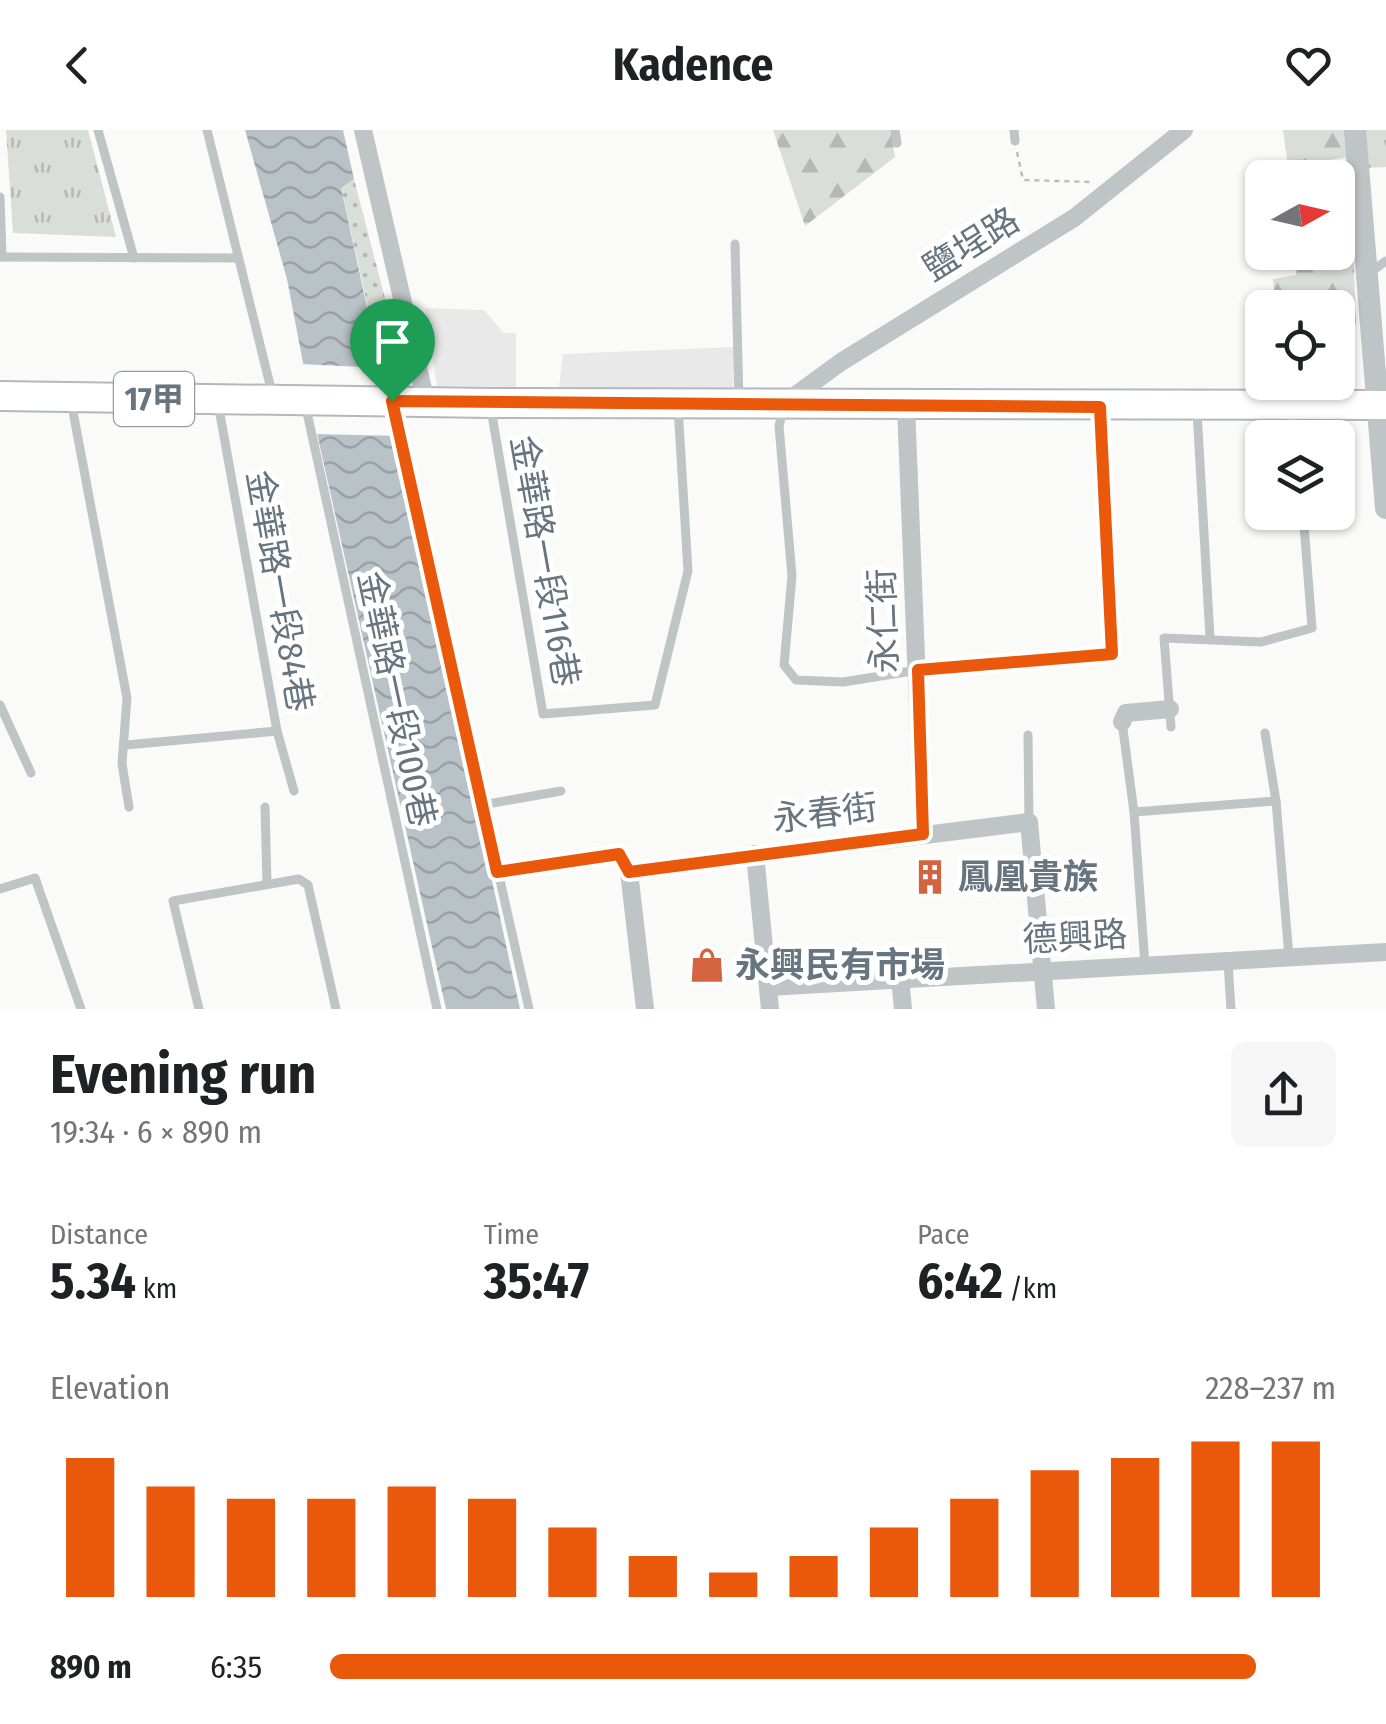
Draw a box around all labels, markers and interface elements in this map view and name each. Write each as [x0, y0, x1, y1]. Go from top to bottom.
icon: back [50, 38, 105, 93]
text: Kadence [613, 38, 773, 92]
icon: heart [1281, 38, 1336, 93]
north arrow [1245, 160, 1355, 270]
map controls [1245, 160, 1355, 530]
street label: 鹽埕路 [915, 198, 1027, 290]
button: locate [1245, 290, 1355, 400]
pin [350, 299, 435, 402]
icon: arrive [365, 314, 420, 369]
road number: 17甲 [114, 372, 194, 426]
button: layers [1245, 420, 1355, 530]
street label: 金華路一段116巷 [502, 432, 588, 690]
street label: 金華路一段84巷 [238, 467, 322, 715]
street label: 金華路一段100巷 [349, 567, 445, 831]
street label: 永仁街 [860, 568, 906, 674]
street label: 永春街 [770, 786, 880, 840]
place label: 鳳凰貴族 [958, 856, 1098, 898]
building icon: 鳳凰貴族 [911, 858, 949, 896]
street label: 德興路 [1021, 913, 1129, 961]
place label: 永興民有市場 [735, 944, 945, 986]
shop icon: 永興民有市場 [688, 946, 726, 984]
text: Evening run [50, 1042, 316, 1108]
button: share [1231, 1042, 1336, 1147]
text: 19:34 · 6 × 890 m [50, 1113, 262, 1151]
text: Distance [50, 1218, 148, 1251]
text: Time [484, 1218, 539, 1251]
text: Pace [917, 1218, 970, 1251]
text: 5.34 [50, 1251, 136, 1311]
text: 35:47 [484, 1251, 589, 1311]
text: 6:42 [917, 1251, 1003, 1311]
text: km [136, 1272, 177, 1305]
text: /km [1003, 1272, 1057, 1305]
text: Elevation [50, 1369, 170, 1407]
text: 228–237 m [1205, 1369, 1336, 1407]
text: 890 m [50, 1648, 132, 1686]
text: 6:35 [210, 1648, 262, 1686]

